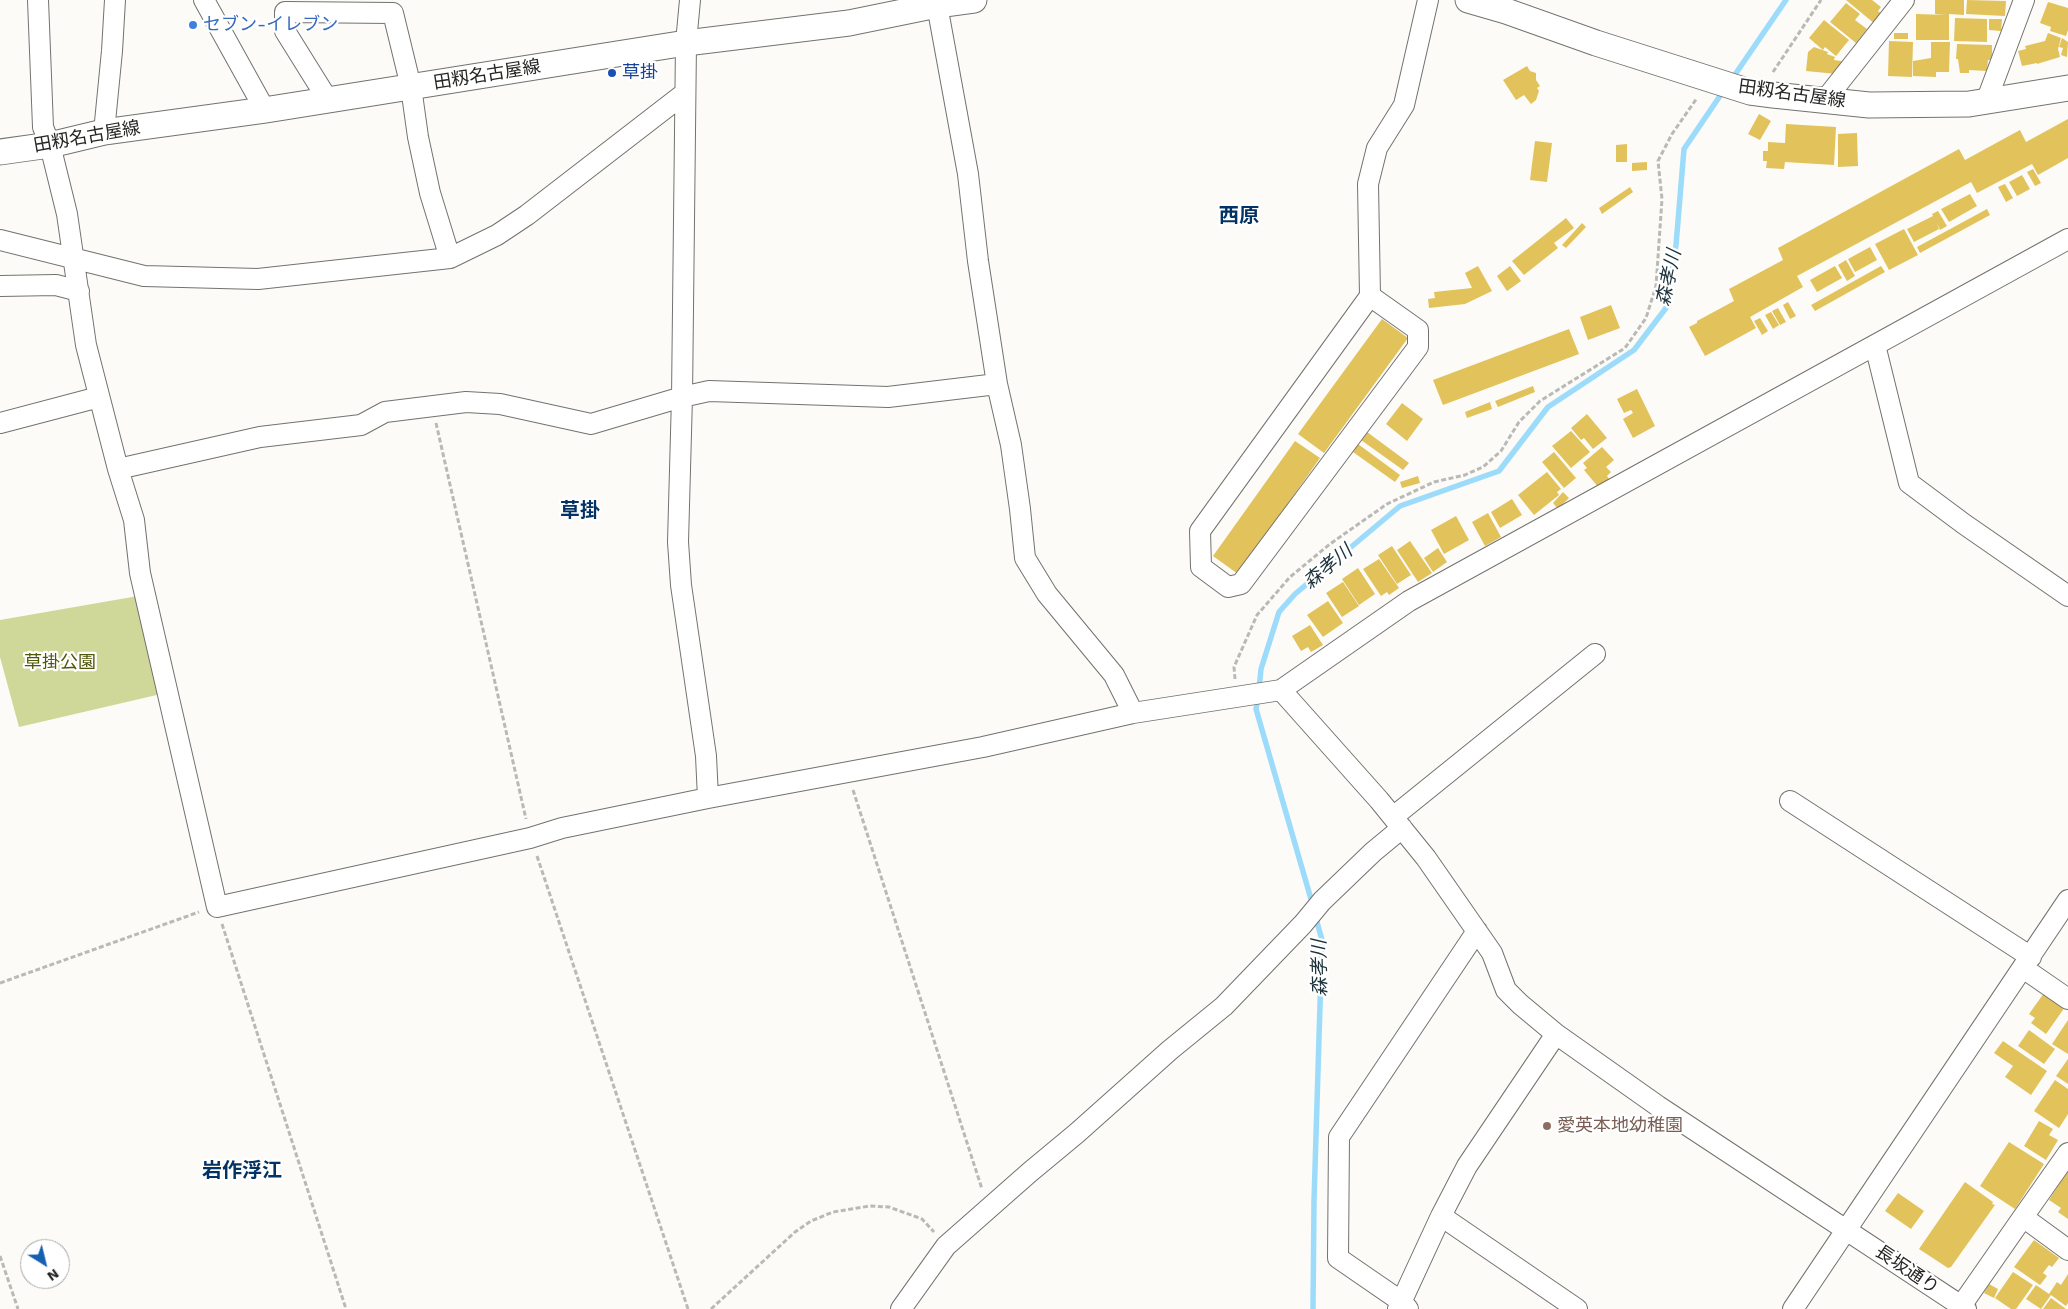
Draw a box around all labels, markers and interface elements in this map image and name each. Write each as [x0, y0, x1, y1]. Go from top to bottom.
place label: セブン-イレブン [203, 14, 338, 36]
marker: セブン-イレブン [187, 19, 199, 31]
street label: 田籾名古屋線 [432, 56, 542, 94]
place label: 草掛 [622, 62, 658, 84]
marker: 草掛 [606, 67, 618, 79]
street label: 田籾名古屋線 [1737, 76, 1847, 112]
street label: 田籾名古屋線 [32, 117, 142, 157]
district label: 西原 [1219, 204, 1259, 228]
water label: 森孝川 [1652, 248, 1686, 308]
district label: 草掛 [560, 499, 600, 523]
water label: 森孝川 [1299, 540, 1357, 594]
park label: 草掛公園 [24, 652, 96, 674]
water label: 森孝川 [1308, 939, 1332, 997]
place label: 愛英本地幼稚園 [1557, 1115, 1683, 1137]
marker: 愛英本地幼稚園 [1541, 1120, 1553, 1132]
district label: 岩作浮江 [202, 1159, 282, 1183]
north arrow [20, 1239, 70, 1289]
street label: 長坂通り [1871, 1241, 1943, 1299]
text: N [44, 1266, 62, 1285]

